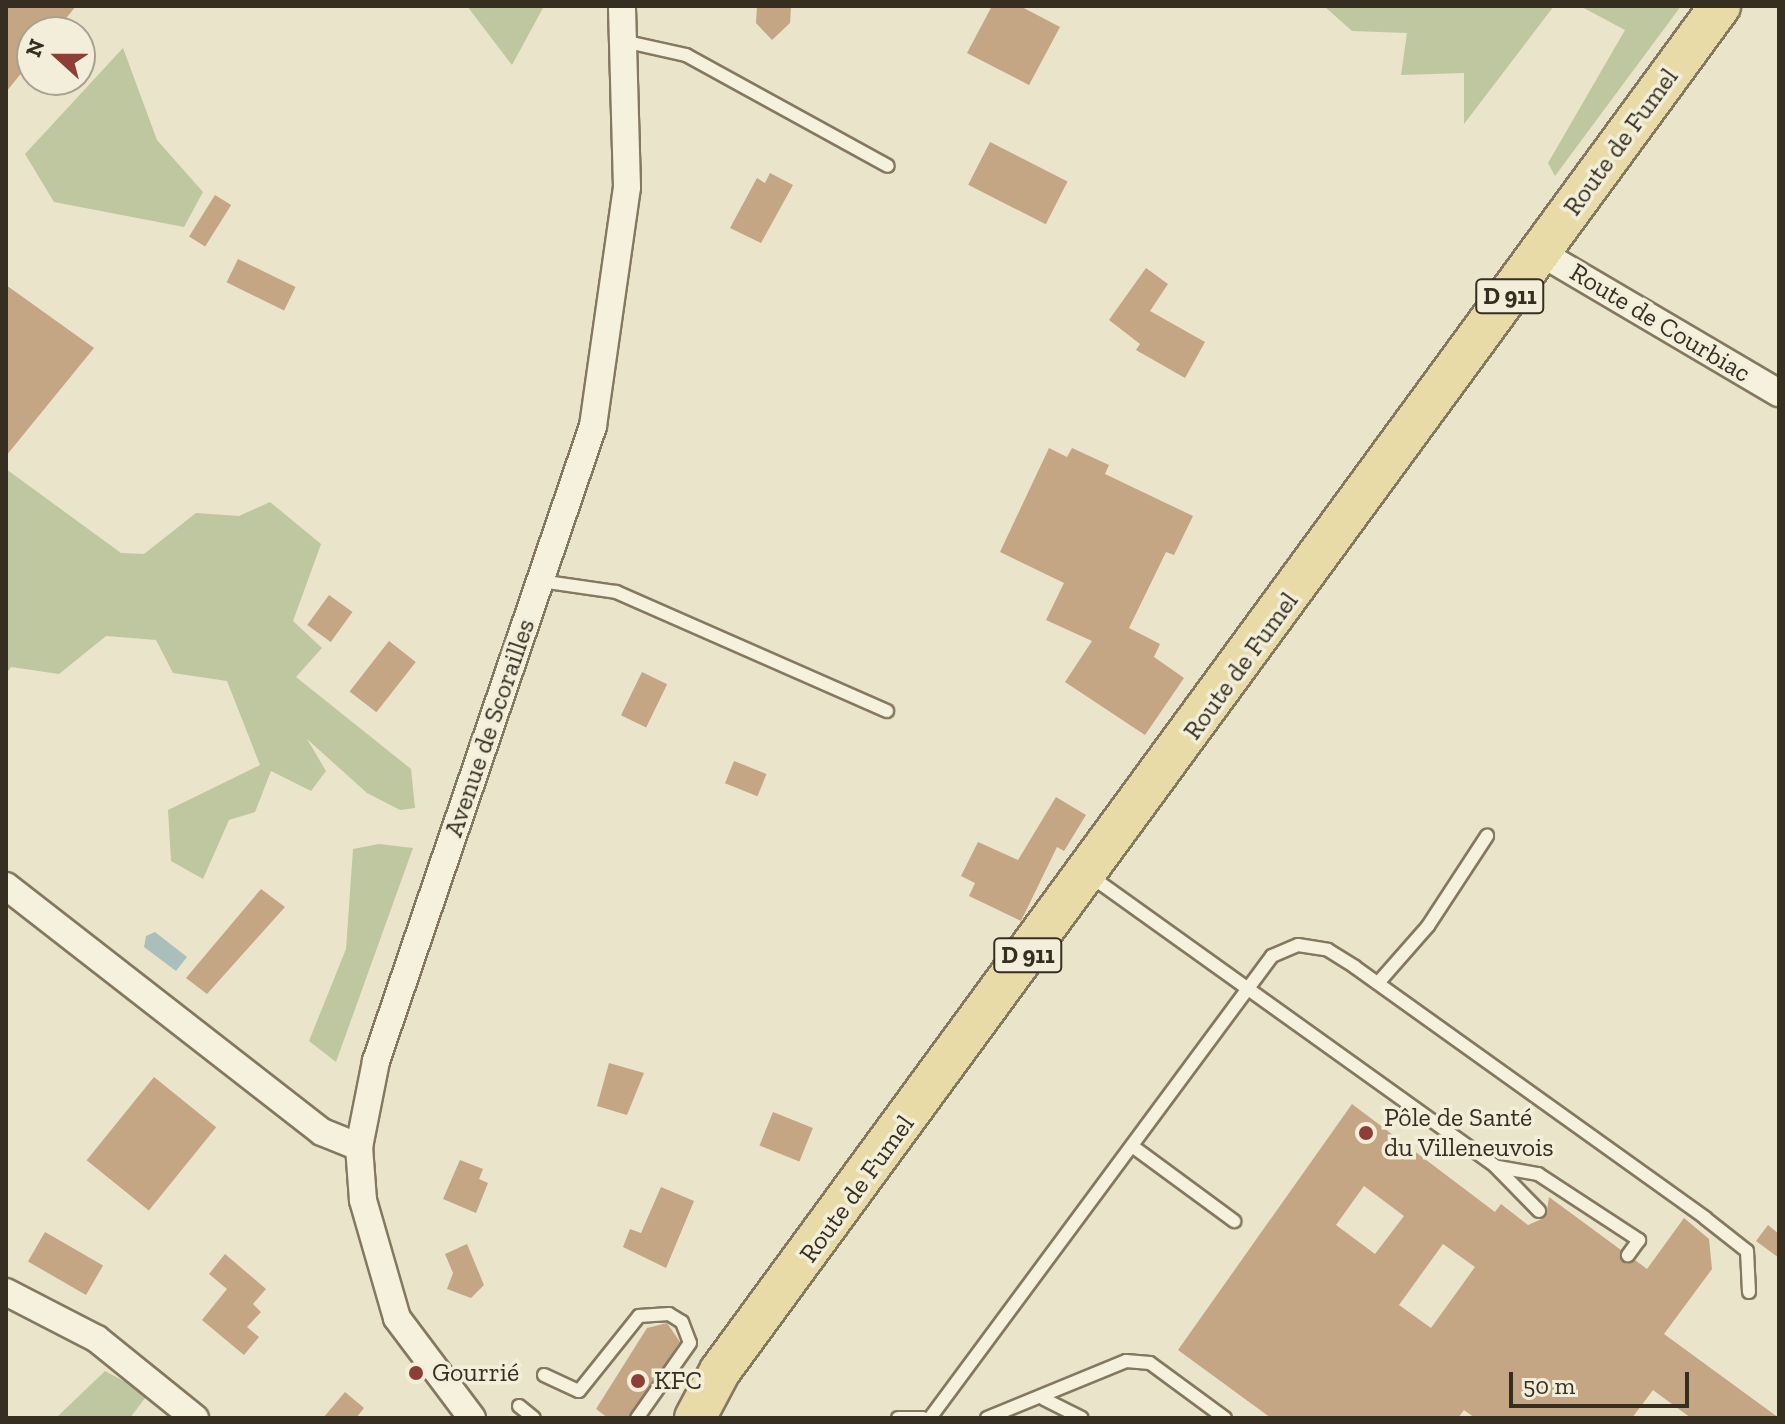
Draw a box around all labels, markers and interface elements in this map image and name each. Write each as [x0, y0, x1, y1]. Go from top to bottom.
north arrow [16, 16, 96, 96]
text: N [19, 35, 51, 61]
street label: Route de Fumel [1557, 62, 1685, 222]
street label: Route de Courbiac [1564, 257, 1756, 389]
road number: D 911 [1474, 276, 1546, 316]
street label: Route de Fumel [1177, 586, 1305, 746]
street label: Avenue de Scorailles [438, 615, 542, 841]
road number: D 911 [992, 935, 1064, 975]
place label: Pôle de Santé du Villeneuvois [1384, 1102, 1555, 1164]
street label: Route de Fumel [793, 1109, 921, 1269]
marker: Pôle de Santé du Villeneuvois [1355, 1122, 1377, 1144]
scale bar [1513, 1356, 1693, 1406]
place label: Gourrié [432, 1357, 519, 1389]
marker: Gourrié [407, 1364, 425, 1382]
place label: KFC [654, 1365, 702, 1397]
text: 50 m [1523, 1371, 1575, 1400]
marker: KFC [629, 1372, 647, 1390]

